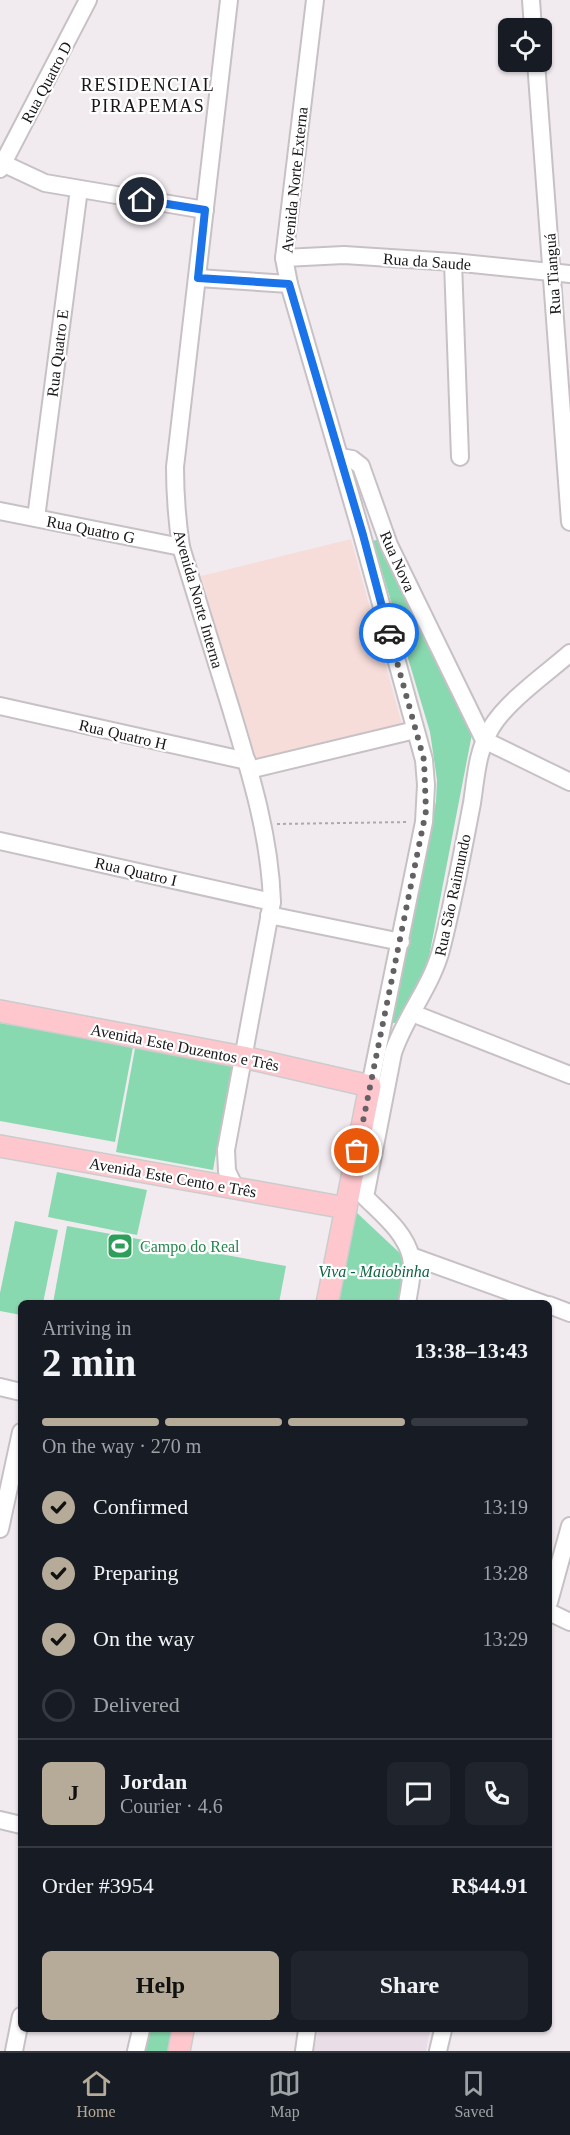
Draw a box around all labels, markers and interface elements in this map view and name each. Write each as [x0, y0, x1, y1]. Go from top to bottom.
map controls [498, 18, 552, 72]
button: locate [498, 18, 552, 72]
street label: Rua Quatro D [18, 39, 75, 126]
district label: RESIDENCIAL PIRAPEMAS [81, 75, 215, 116]
street label: Avenida Norte Externa [278, 106, 311, 254]
pin [116, 174, 167, 225]
icon: home [125, 183, 158, 216]
street label: Rua Tianguá [541, 233, 565, 315]
street label: Rua da Saude [382, 250, 471, 273]
street label: Rua Quatro E [44, 308, 71, 398]
street label: Rua Quatro G [45, 513, 137, 546]
street label: Avenida Norte Interna [171, 528, 226, 670]
street label: Rua Nova [377, 528, 418, 594]
courier [359, 603, 419, 663]
icon: car [373, 617, 406, 650]
street label: Rua Quatro H [77, 716, 169, 753]
street label: Rua São Raimundo [431, 832, 474, 958]
street label: Rua Quatro I [93, 854, 178, 889]
street label: Avenida Este Duzentos e Três [89, 1021, 281, 1074]
pin [331, 1125, 382, 1176]
icon: bag [340, 1134, 373, 1167]
street label: Avenida Este Cento e Três [88, 1154, 258, 1201]
sports icon: Campo do Real [105, 1231, 135, 1261]
place label: Campo do Real [140, 1238, 240, 1256]
park label: Viva - Maiobinha [318, 1263, 430, 1280]
text: Arriving in [42, 1317, 131, 1339]
text: 13:38–13:43 [414, 1338, 528, 1363]
text: 2 min [42, 1341, 136, 1384]
text: On the way · 270 m [42, 1435, 201, 1457]
icon: check [42, 1491, 75, 1524]
text: Confirmed [93, 1494, 188, 1519]
text: 13:19 [482, 1496, 528, 1518]
icon: check [42, 1557, 75, 1590]
text: Preparing [93, 1560, 179, 1585]
text: 13:28 [482, 1562, 528, 1584]
icon: check [42, 1623, 75, 1656]
text: On the way [93, 1626, 194, 1651]
text: 13:29 [482, 1628, 528, 1650]
text: Delivered [93, 1692, 180, 1717]
button: chat [387, 1762, 450, 1825]
button: phone [465, 1762, 528, 1825]
text: Jordan [120, 1769, 187, 1794]
text: J [68, 1780, 79, 1805]
text: Courier · 4.6 [120, 1795, 223, 1817]
text: Order #3954 [42, 1873, 154, 1898]
text: R$44.91 [452, 1873, 528, 1898]
button: Help [42, 1951, 279, 2020]
button: Share [291, 1951, 528, 2020]
tab: Home [76, 2067, 116, 2121]
tab: Map [268, 2067, 301, 2121]
tab: Saved [454, 2067, 494, 2121]

